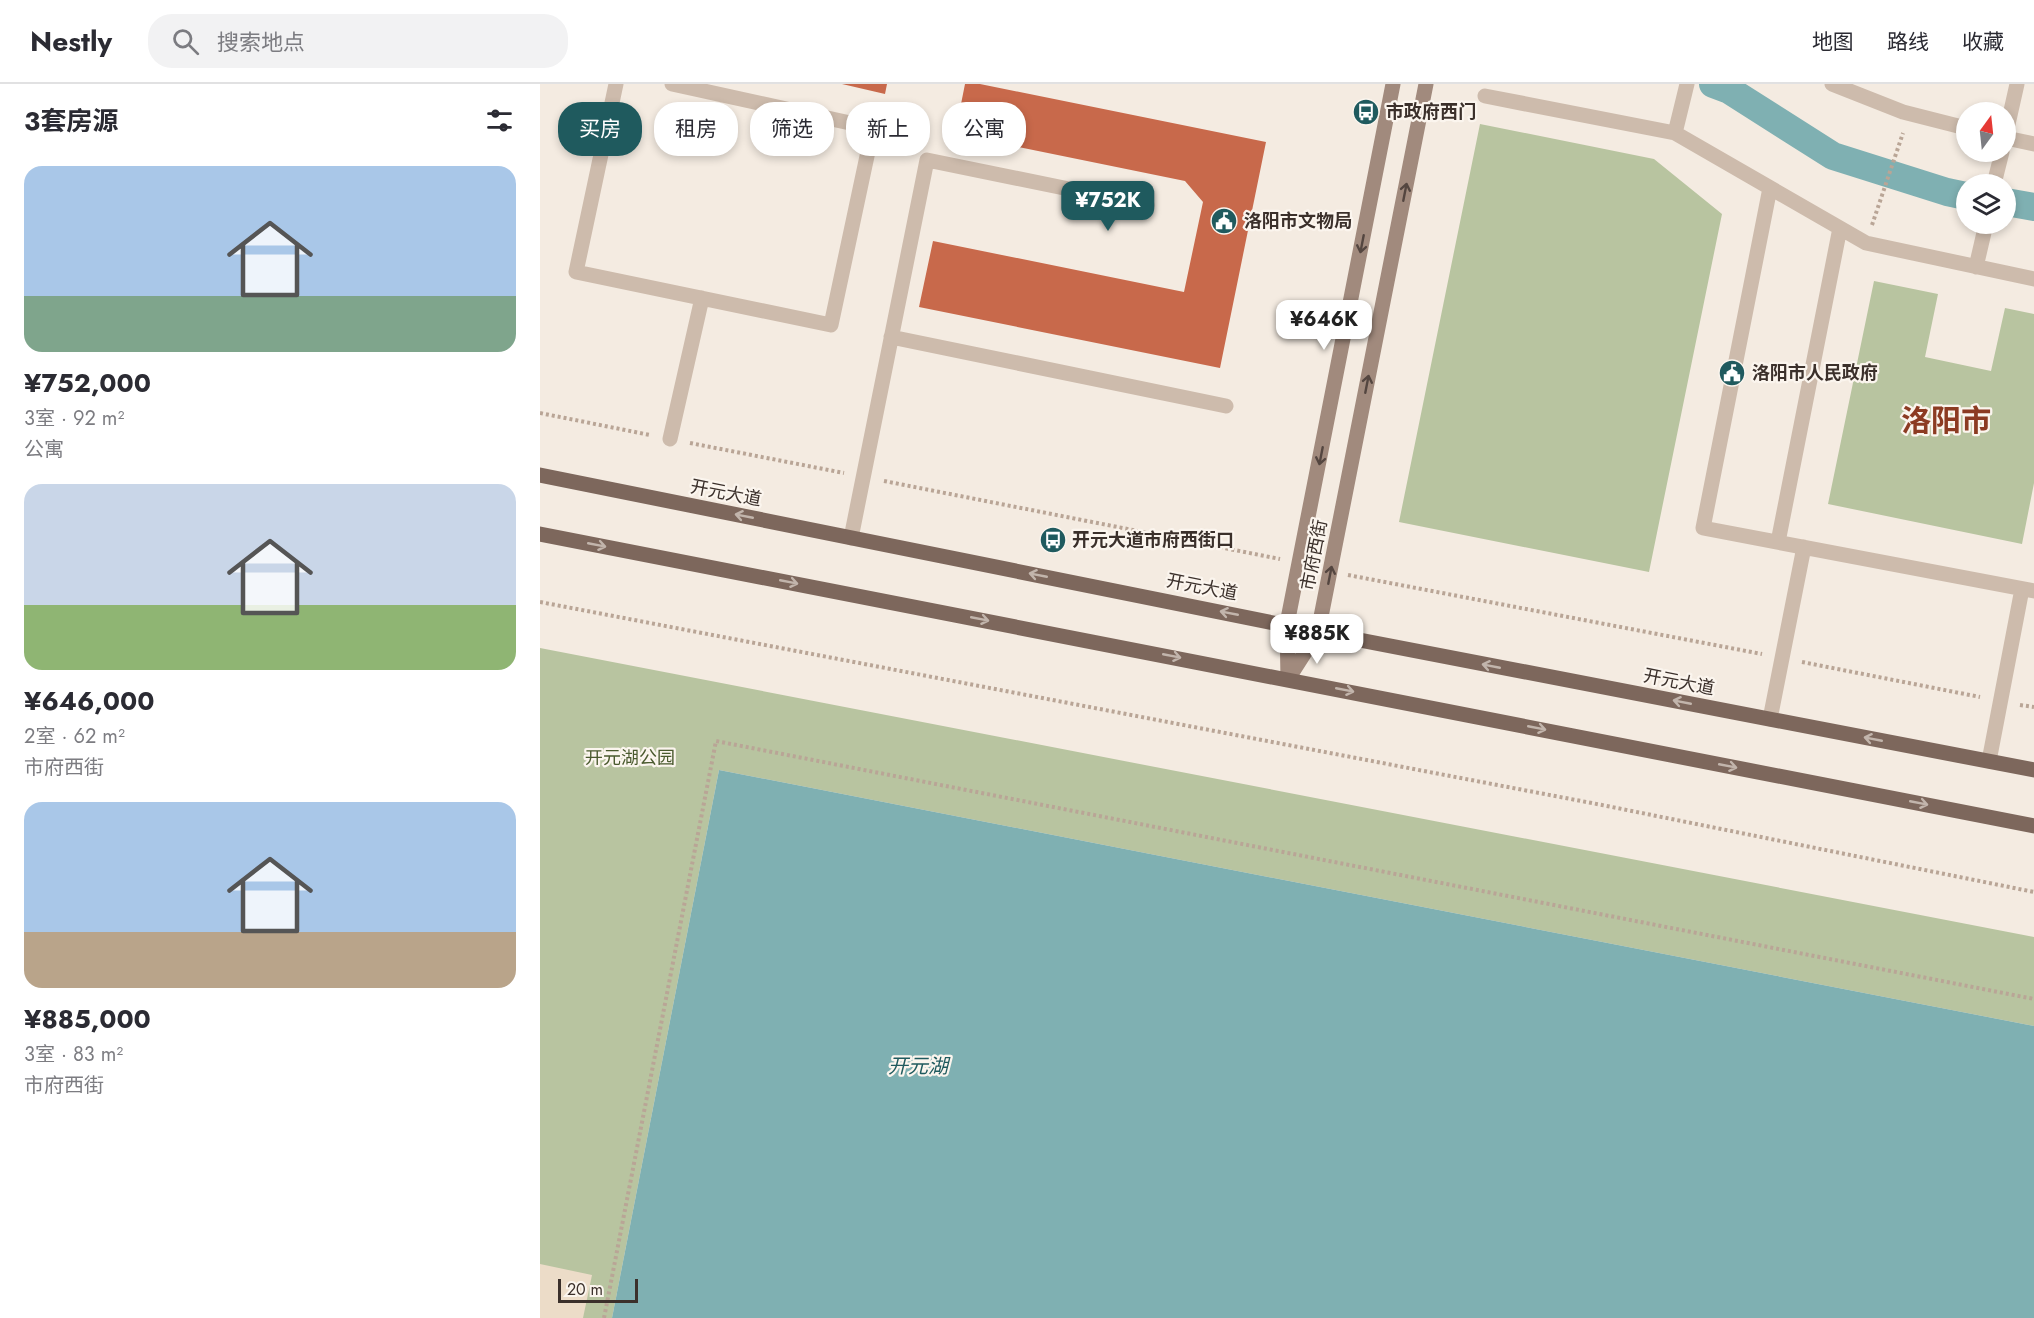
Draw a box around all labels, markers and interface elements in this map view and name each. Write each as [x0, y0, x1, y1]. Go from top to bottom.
search box [148, 14, 568, 68]
text: Nestly [30, 21, 112, 62]
icon: search [169, 25, 202, 58]
text: 搜索地点 [217, 26, 305, 58]
text: 地图 [1812, 27, 1854, 57]
text: 路线 [1887, 27, 1929, 57]
text: 收藏 [1962, 27, 2004, 57]
bus stop icon: 市政府西门 [1351, 97, 1381, 127]
place label: 市政府西门 [1386, 99, 1476, 125]
text: 3套房源 [24, 102, 118, 140]
chip: 买房 [558, 102, 642, 156]
chip: 租房 [654, 102, 738, 156]
chip: 筛选 [750, 102, 834, 156]
chip: 新上 [846, 102, 930, 156]
chip: 公寓 [942, 102, 1026, 156]
north arrow [1956, 102, 2016, 162]
map controls [1956, 102, 2016, 234]
icon: filters [483, 104, 516, 137]
button: layers [1956, 174, 2016, 234]
pin: ¥752K [1066, 181, 1150, 232]
one-way arrow [1400, 183, 1411, 203]
text: ¥752K [1075, 186, 1141, 215]
icon: home [216, 205, 324, 313]
public building icon: 洛阳市文物局 [1209, 206, 1239, 236]
place label: 洛阳市文物局 [1244, 208, 1352, 234]
one-way arrow [1356, 234, 1367, 254]
pin: ¥646K [1282, 300, 1366, 351]
text: ¥646K [1290, 305, 1358, 334]
public building icon: 洛阳市人民政府 [1717, 358, 1747, 388]
place label: 洛阳市人民政府 [1752, 360, 1878, 386]
text: ¥752,000 [24, 364, 151, 402]
one-way arrow [1362, 374, 1373, 394]
district label: 洛阳市 [1901, 399, 1991, 442]
text: 3室 · 92 m² [24, 404, 124, 433]
text: 公寓 [24, 435, 64, 464]
one-way arrow [1315, 446, 1326, 466]
street label: 开元大道 [688, 473, 764, 513]
one-way arrow [735, 510, 754, 521]
street label: 市府西街 [1294, 517, 1334, 593]
icon: home [216, 523, 324, 631]
bus stop icon: 开元大道市府西街口 [1038, 525, 1068, 555]
place label: 开元大道市府西街口 [1072, 527, 1234, 553]
one-way arrow [587, 540, 607, 551]
one-way arrow [1325, 566, 1336, 585]
street label: 开元大道 [1164, 567, 1240, 607]
one-way arrow [1029, 569, 1048, 580]
one-way arrow [779, 577, 798, 588]
one-way arrow [1220, 607, 1240, 618]
one-way arrow [970, 614, 990, 625]
pin: ¥885K [1275, 614, 1359, 665]
text: ¥885K [1284, 619, 1350, 648]
one-way arrow [1161, 651, 1181, 662]
one-way arrow [1481, 660, 1501, 671]
street label: 开元大道 [1641, 662, 1717, 702]
text: ¥646,000 [24, 682, 154, 720]
one-way arrow [1335, 685, 1355, 696]
one-way arrow [1673, 696, 1692, 707]
text: 2室 · 62 m² [24, 722, 125, 751]
one-way arrow [1526, 723, 1546, 734]
one-way arrow [1864, 733, 1884, 744]
park label: 开元湖公园 [585, 745, 675, 771]
text: 市府西街 [24, 753, 104, 782]
one-way arrow [1718, 761, 1737, 772]
one-way arrow [1909, 798, 1929, 809]
icon: home [216, 841, 324, 949]
text: ¥885,000 [24, 1000, 151, 1038]
text: 3室 · 83 m² [24, 1040, 123, 1069]
water label: 开元湖 [888, 1052, 951, 1081]
text: 市府西街 [24, 1071, 104, 1100]
scale bar [558, 1276, 638, 1304]
text: 20 m [567, 1278, 603, 1301]

